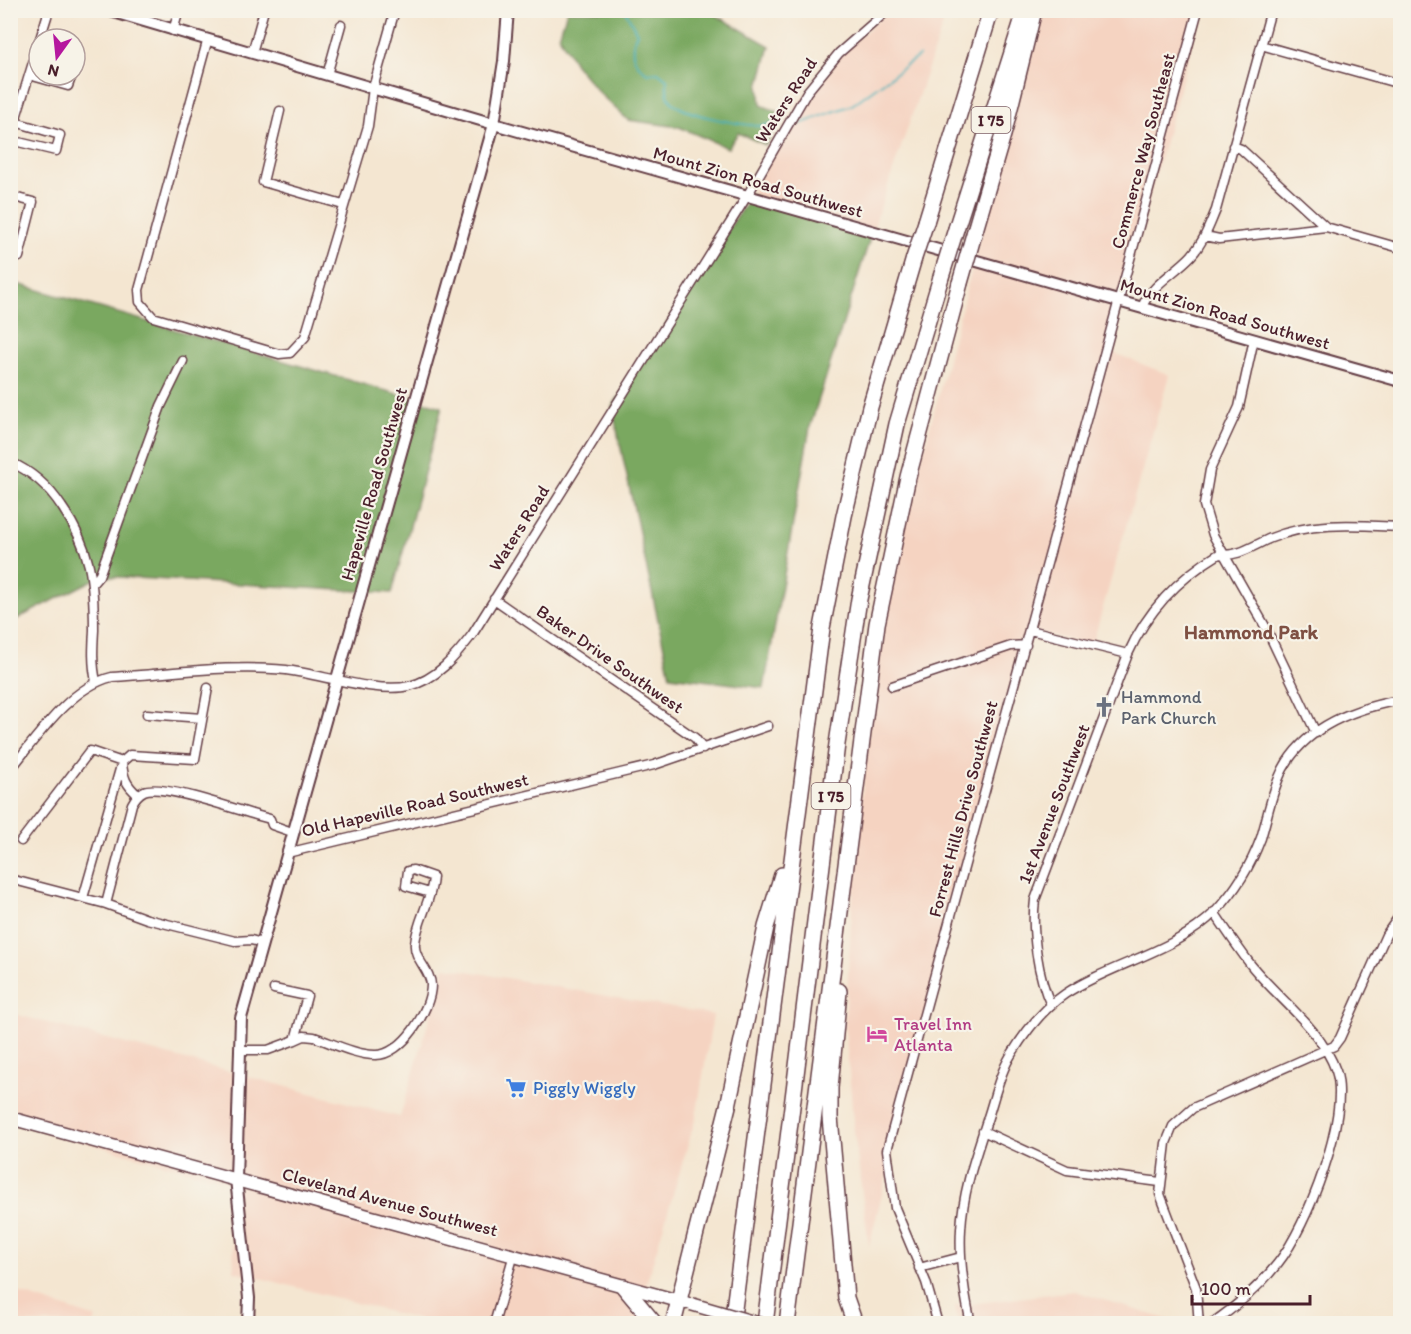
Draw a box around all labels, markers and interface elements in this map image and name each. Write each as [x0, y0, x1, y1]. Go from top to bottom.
north arrow [27, 27, 87, 87]
street label: Commerce Way Southeast [1106, 50, 1180, 251]
street label: Waters Road [750, 53, 822, 147]
text: N [46, 60, 61, 82]
road number: I 75 [972, 107, 1010, 133]
street label: Mount Zion Road Southwest [651, 141, 866, 223]
street label: Mount Zion Road Southwest [1118, 273, 1333, 355]
street label: Hapeville Road Southwest [336, 385, 412, 583]
street label: Waters Road [484, 481, 554, 575]
street label: Baker Drive Southwest [532, 600, 688, 718]
district label: Hammond Park [1184, 620, 1319, 644]
place label: Hammond Park Church [1121, 686, 1217, 729]
church icon: Hammond Park Church [1092, 695, 1116, 719]
street label: Forrest Hills Drive Southwest [924, 698, 1003, 920]
street label: 1st Avenue Southwest [1013, 721, 1095, 887]
street label: Old Hapeville Road Southwest [300, 768, 531, 842]
road number: I 75 [812, 783, 850, 809]
place label: Travel Inn Atlanta [894, 1013, 972, 1056]
hotel icon: Travel Inn Atlanta [865, 1022, 889, 1046]
supermarket icon: Piggly Wiggly [504, 1076, 528, 1100]
place label: Piggly Wiggly [533, 1077, 636, 1099]
street label: Cleveland Avenue Southwest [280, 1163, 501, 1241]
scale bar [1192, 1268, 1310, 1306]
text: 100 m [1201, 1278, 1251, 1300]

